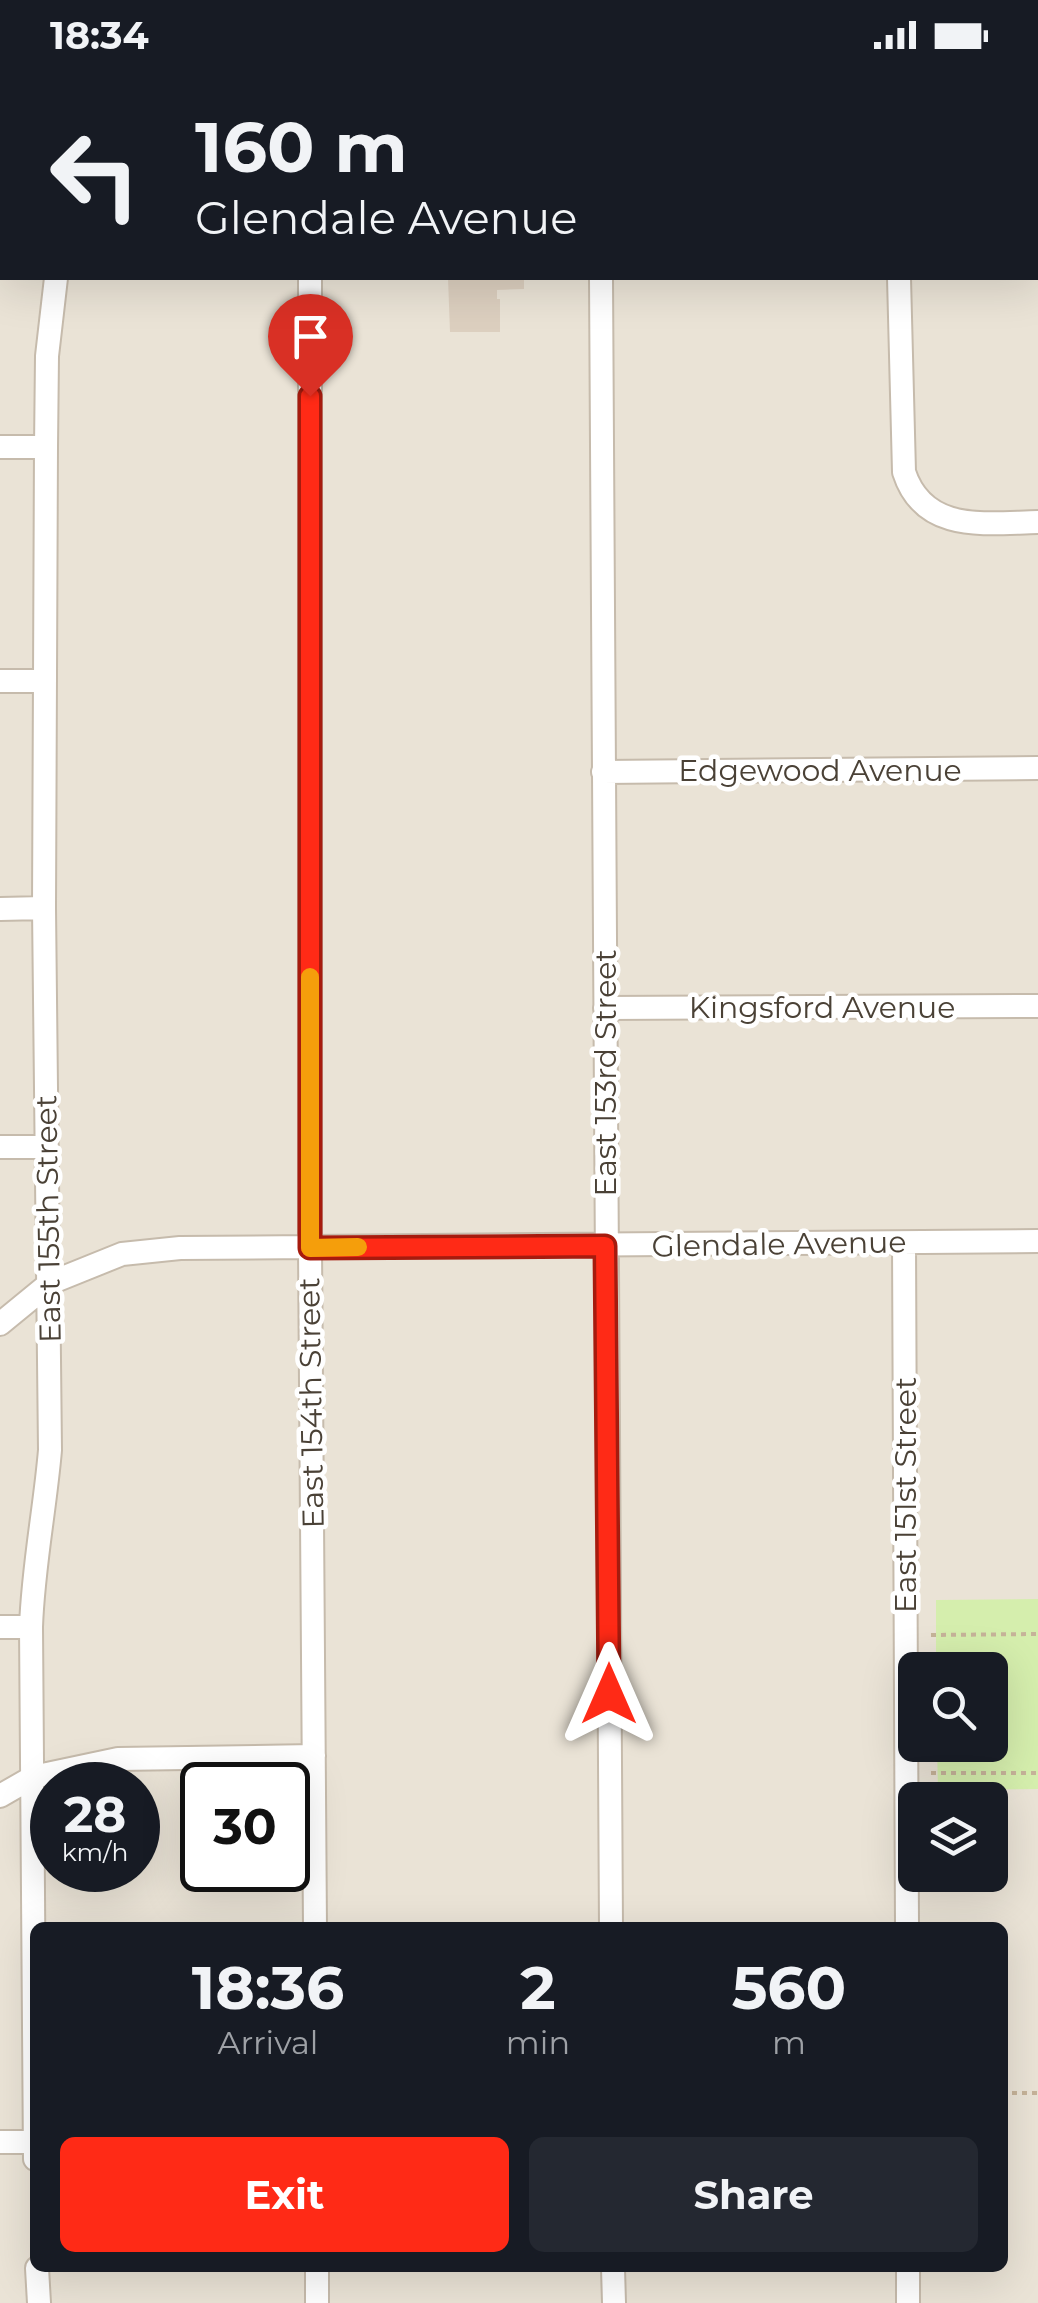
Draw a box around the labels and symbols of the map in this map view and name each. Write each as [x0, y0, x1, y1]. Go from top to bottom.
pin [268, 294, 353, 397]
street label: Edgewood Avenue [678, 752, 962, 789]
street label: East 153rd Street [587, 949, 624, 1197]
street label: Kingsford Avenue [689, 989, 955, 1026]
street label: East 155th Street [27, 1095, 69, 1343]
street label: Glendale Avenue [651, 1223, 907, 1265]
street label: East 154th Street [290, 1277, 332, 1529]
street label: East 151st Street [887, 1377, 924, 1613]
position arrow [557, 1642, 661, 1746]
speed limit sign: 30 [180, 1762, 310, 1892]

